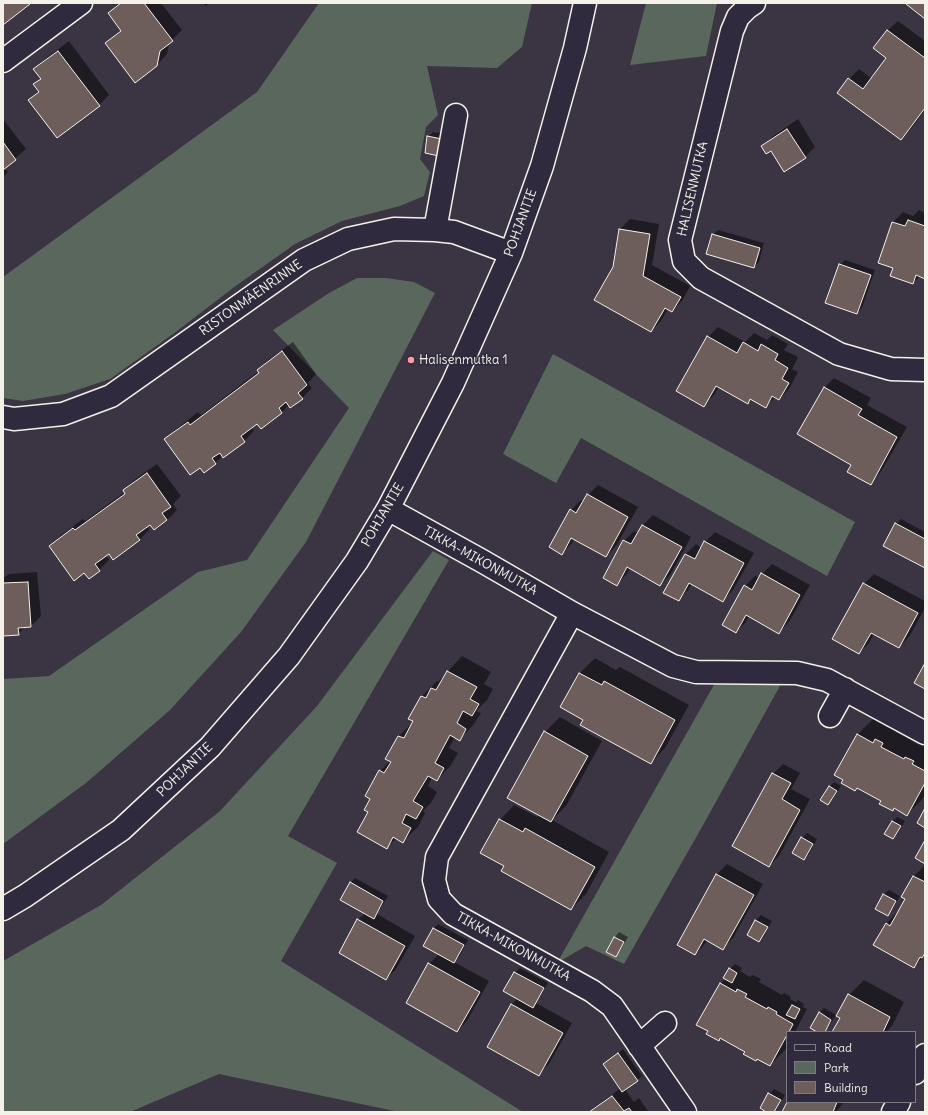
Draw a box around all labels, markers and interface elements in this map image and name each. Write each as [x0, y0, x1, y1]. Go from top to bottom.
street label: HALISENMUTKA [675, 140, 711, 238]
street label: POHJANTIE [501, 187, 541, 259]
street label: RISTONMÄENRINNE [197, 257, 305, 339]
place label: Halisenmutka 1 [419, 352, 508, 368]
marker: Halisenmutka 1 [406, 355, 416, 365]
street label: POHJANTIE [358, 480, 408, 550]
street label: TIKKA-MIKONMUTKA [420, 523, 540, 599]
street label: POHJANTIE [154, 740, 216, 800]
street label: TIKKA-MIKONMUTKA [453, 909, 573, 985]
legend [786, 1031, 916, 1103]
text: Road [824, 1040, 852, 1055]
text: Park [824, 1060, 849, 1075]
text: Building [824, 1080, 868, 1095]

